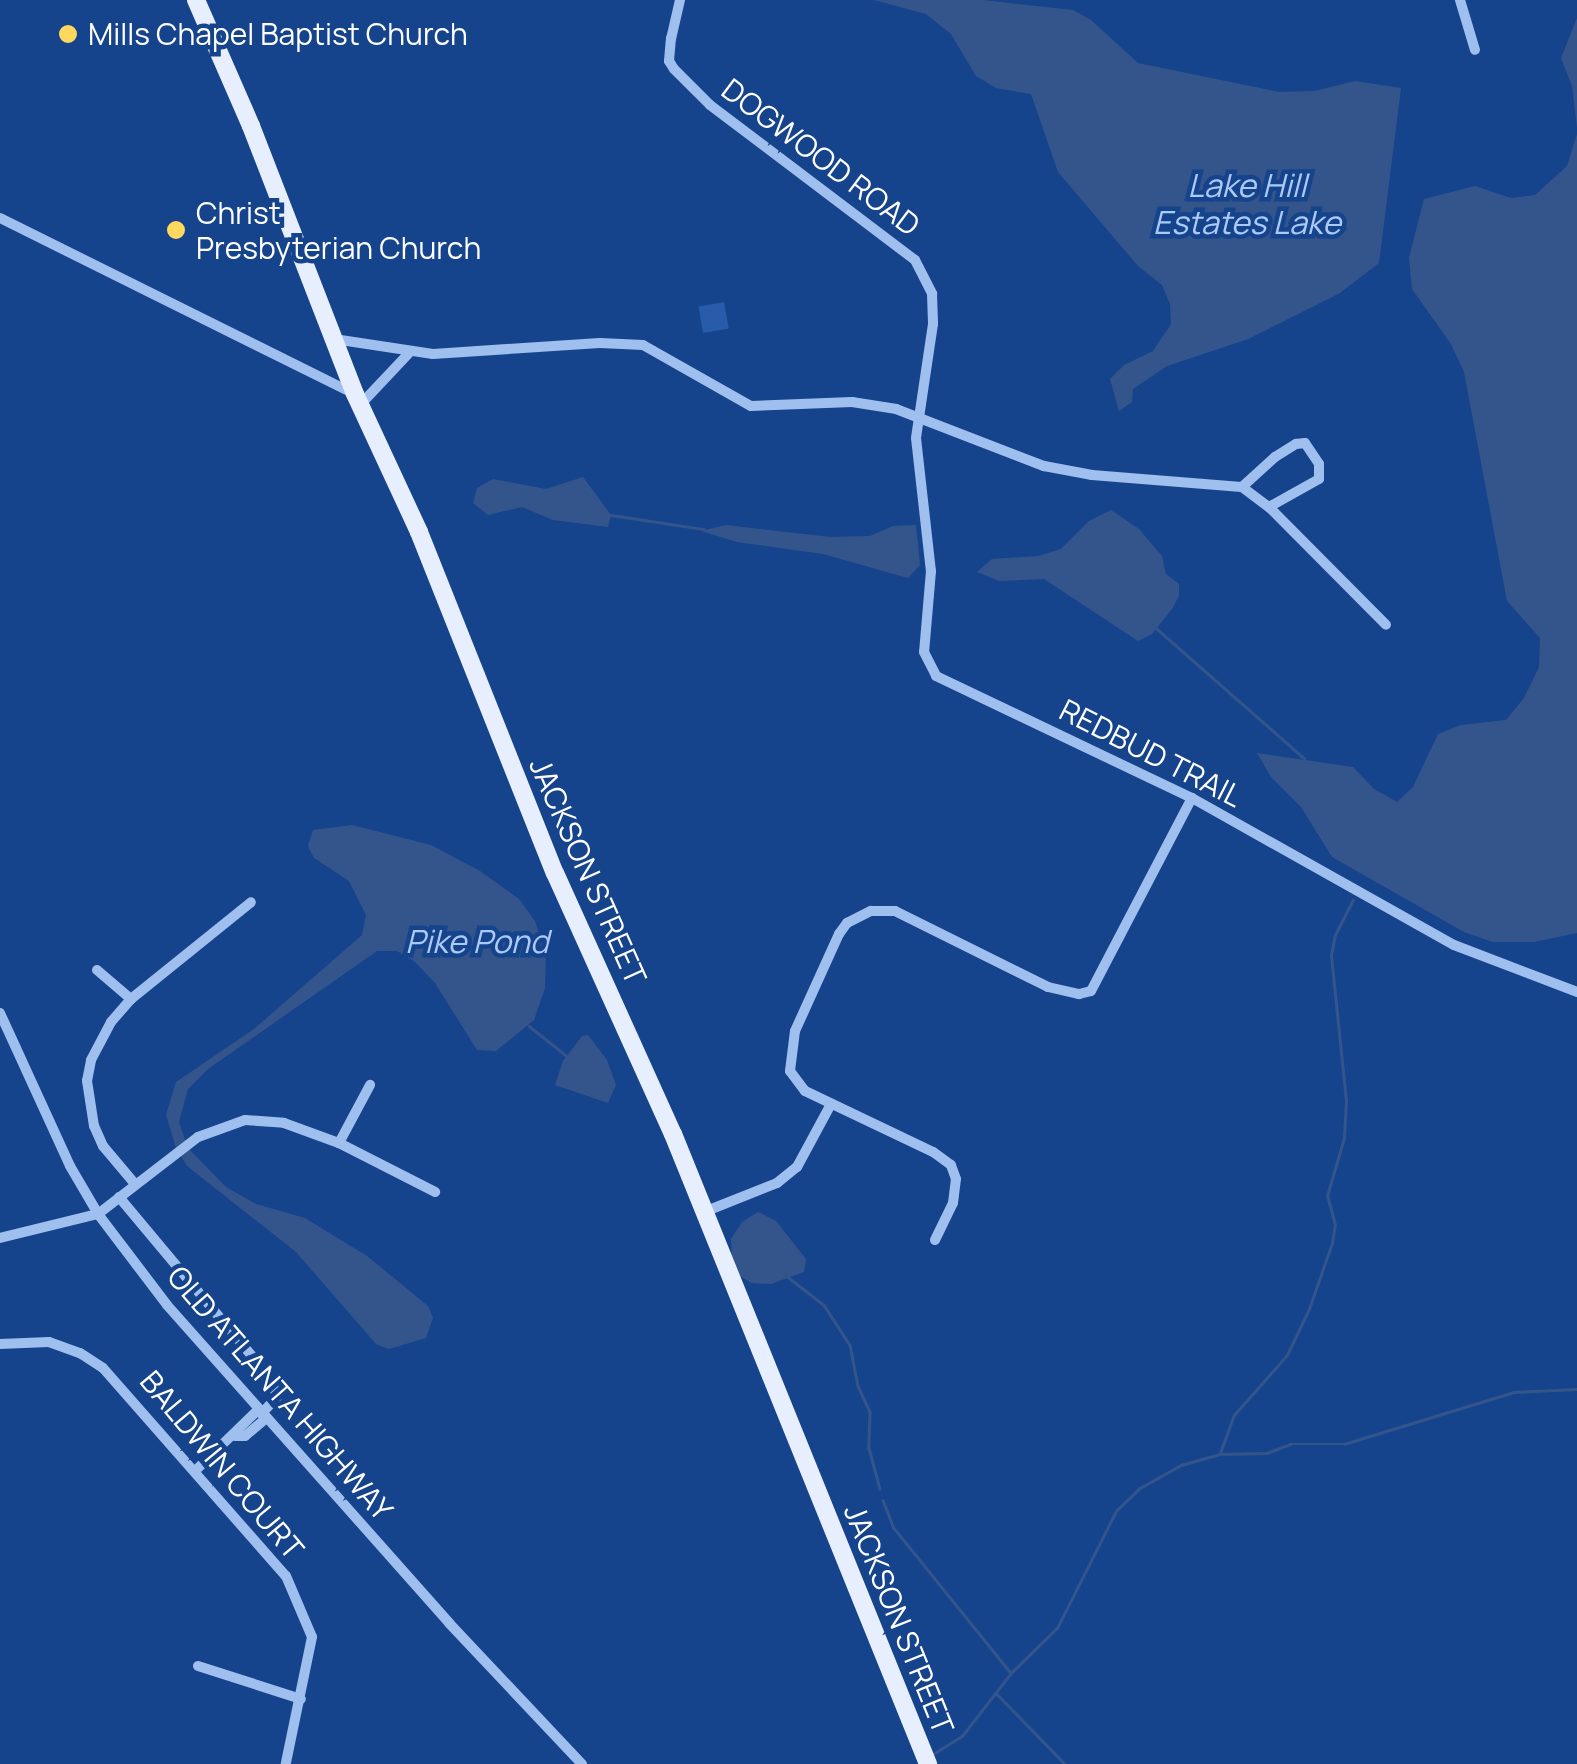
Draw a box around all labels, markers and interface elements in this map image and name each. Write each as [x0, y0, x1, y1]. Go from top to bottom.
place label: Mills Chapel Baptist Church [88, 16, 468, 52]
marker: Mills Chapel Baptist Church [57, 23, 79, 45]
street label: DOGWOOD ROAD [715, 71, 927, 243]
water label: Lake Hill Estates Lake [1153, 167, 1341, 242]
place label: Christ Presbyterian Church [196, 195, 481, 266]
marker: Christ Presbyterian Church [165, 219, 187, 241]
street label: REDBUD TRAIL [1054, 692, 1248, 814]
street label: JACKSON STREET [522, 752, 654, 990]
water label: Pike Pond [405, 922, 549, 960]
street label: OLD ATLANTA HIGHWAY [160, 1259, 400, 1527]
street label: BALDWIN COURT [133, 1364, 311, 1566]
street label: JACKSON STREET [837, 1499, 961, 1739]

